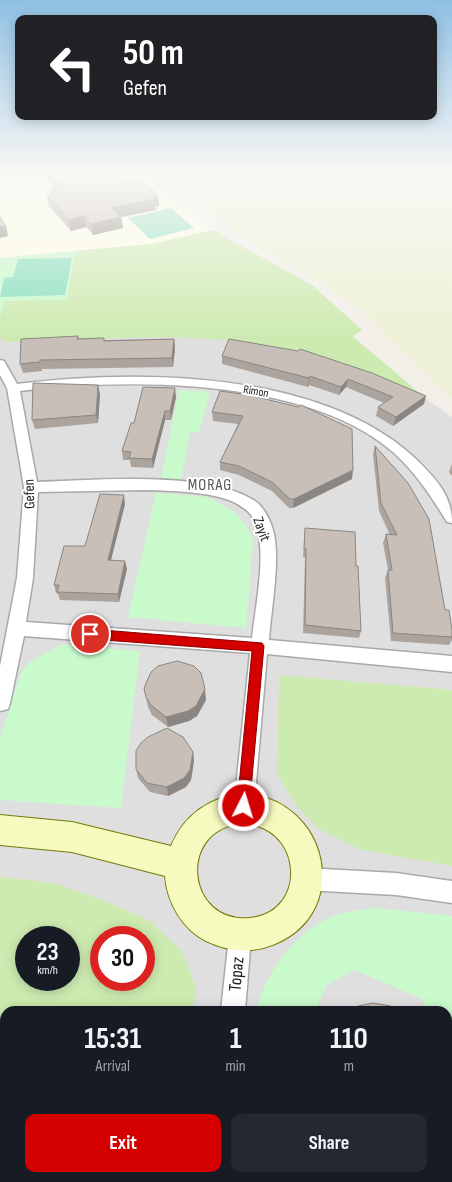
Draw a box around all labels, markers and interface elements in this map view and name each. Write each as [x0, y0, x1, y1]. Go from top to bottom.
text: 50 m [123, 32, 184, 75]
icon: left [40, 35, 105, 100]
text: Gefen [123, 75, 167, 102]
street label: Rimon [242, 382, 270, 401]
district label: MORAG [188, 476, 232, 495]
street label: Gefen [19, 479, 40, 509]
street label: Zayit [248, 514, 275, 545]
pin [69, 613, 111, 655]
icon: arrive [76, 620, 104, 648]
position arrow [217, 779, 269, 831]
speed limit sign: 30 [90, 926, 155, 991]
text: 23 [36, 937, 59, 968]
street label: Topaz [225, 955, 249, 992]
text: km/h [37, 963, 58, 978]
text: 15:31 [84, 1021, 141, 1057]
text: 1 [230, 1021, 241, 1057]
text: 110 [330, 1021, 368, 1057]
text: Arrival [96, 1057, 130, 1076]
text: min [225, 1057, 246, 1076]
text: m [344, 1057, 354, 1076]
button: Exit [25, 1114, 221, 1172]
button: Share [231, 1114, 427, 1172]

